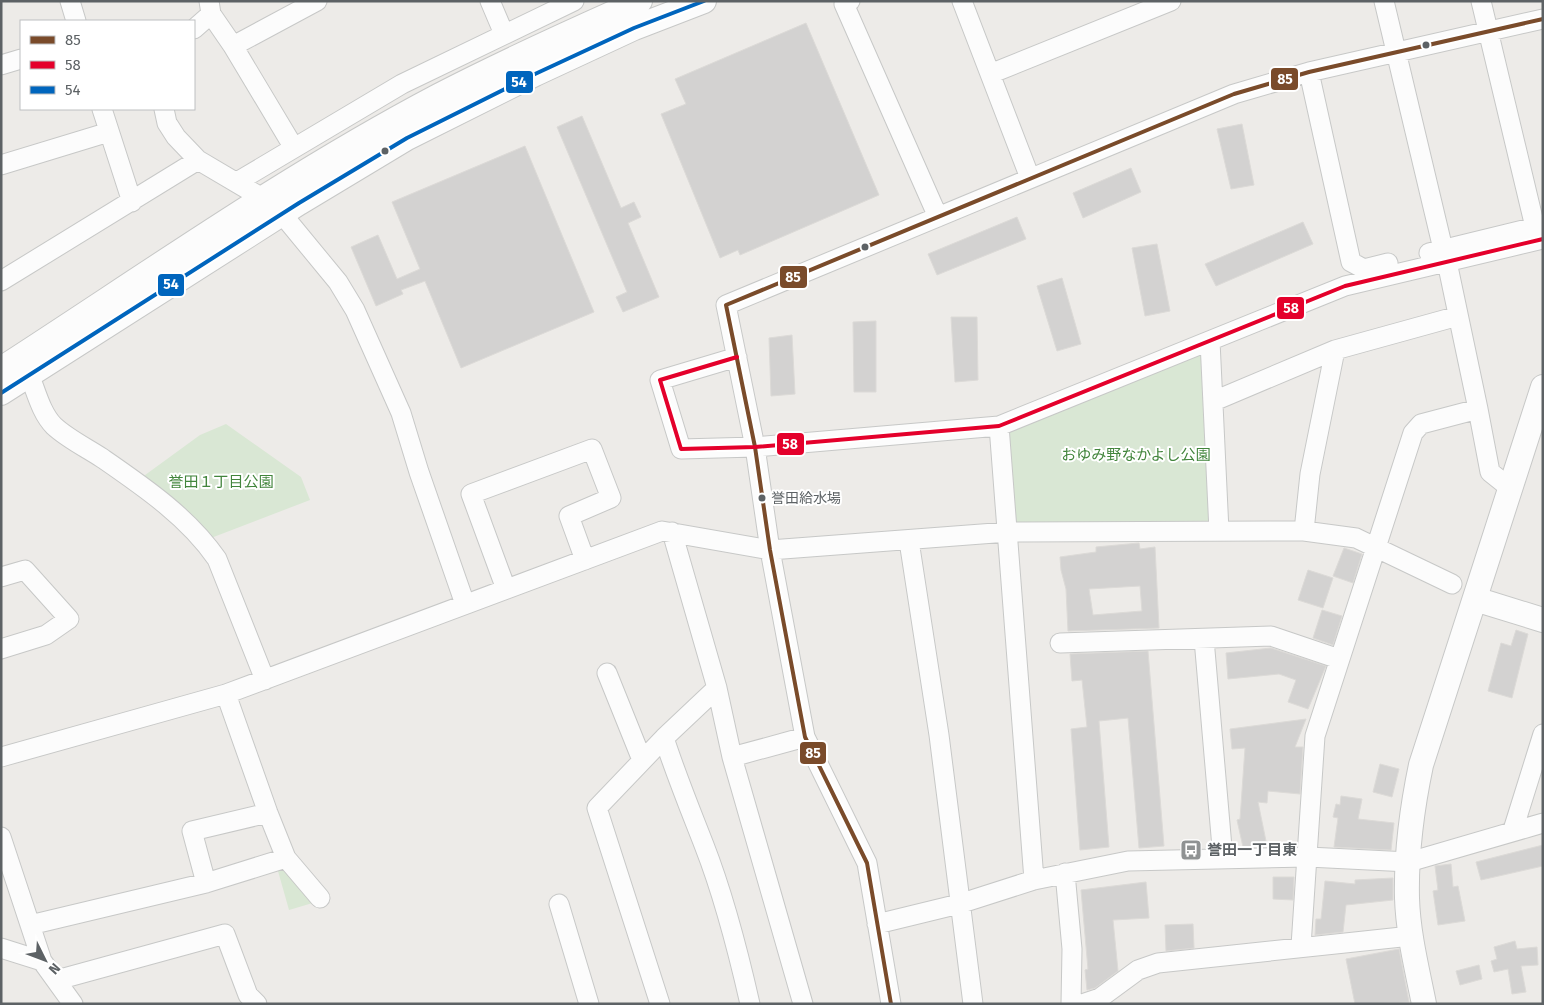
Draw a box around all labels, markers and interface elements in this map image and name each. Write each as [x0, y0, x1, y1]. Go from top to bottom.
legend [20, 20, 195, 110]
text: 85 [65, 31, 81, 49]
unlabelled marker [1421, 40, 1431, 50]
text: 58 [65, 56, 81, 74]
line badge: 85 [1270, 67, 1299, 91]
line badge: 54 [505, 70, 534, 94]
text: 85 [1277, 71, 1293, 88]
text: 54 [511, 74, 527, 91]
text: 54 [65, 81, 81, 99]
unlabelled marker [380, 146, 390, 156]
unlabelled marker [860, 242, 870, 252]
line badge: 85 [779, 265, 808, 289]
text: 85 [785, 269, 801, 286]
line badge: 54 [157, 273, 185, 297]
text: 54 [163, 276, 179, 293]
line badge: 58 [1276, 296, 1305, 320]
text: 58 [1283, 300, 1299, 317]
line badge: 58 [776, 432, 805, 456]
text: 58 [782, 436, 798, 453]
park label: おゆみ野なかよし公園 [1061, 446, 1211, 464]
park label: 誉田１丁目公園 [168, 473, 274, 491]
place label: 誉田給水場 [771, 490, 841, 507]
marker: 誉田給水場 [757, 493, 767, 503]
line badge: 85 [799, 741, 827, 765]
text: 85 [805, 745, 821, 762]
bus stop icon: 誉田一丁目東 [1179, 838, 1203, 862]
place label: 誉田一丁目東 [1207, 841, 1297, 859]
north arrow [20, 935, 70, 985]
text: N [45, 959, 64, 978]

